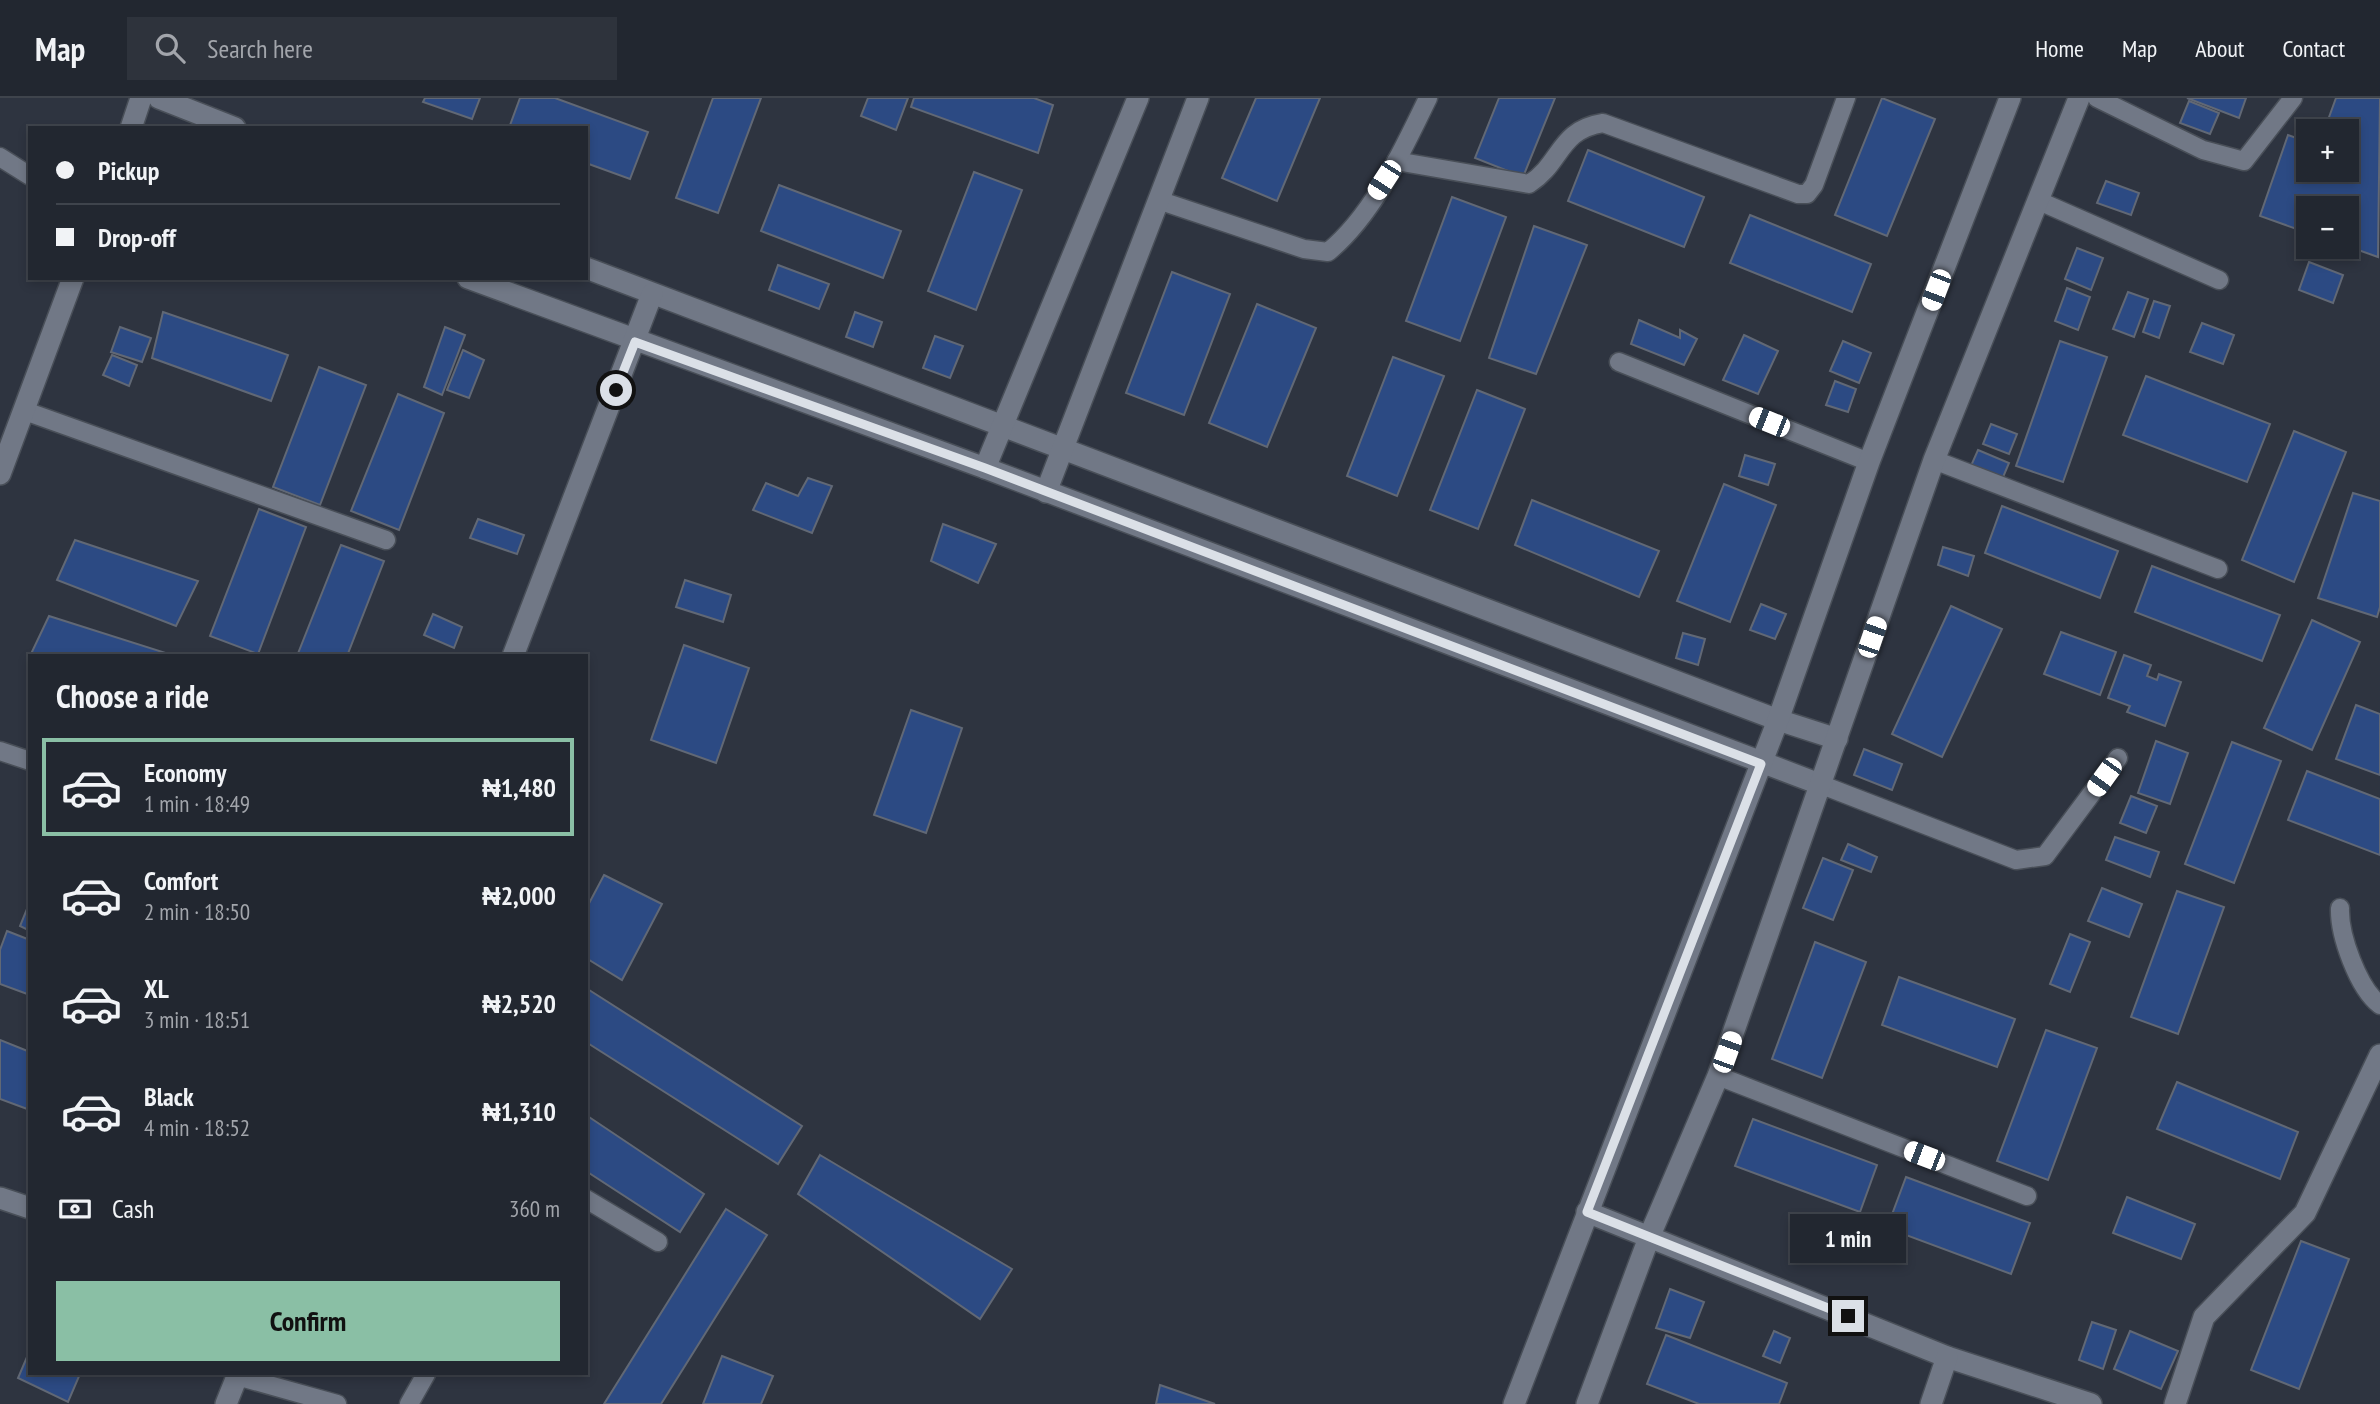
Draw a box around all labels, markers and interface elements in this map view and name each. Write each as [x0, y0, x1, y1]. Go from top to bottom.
search box [127, 17, 617, 80]
text: Map [35, 27, 85, 70]
icon: search [151, 29, 189, 67]
text: Search here [207, 32, 313, 65]
text: Home [2035, 33, 2084, 64]
text: Map [2122, 33, 2157, 64]
text: About [2195, 33, 2244, 64]
text: Contact [2282, 33, 2345, 64]
map controls [2296, 119, 2359, 259]
button: + [2296, 119, 2359, 182]
text: Pickup [98, 154, 159, 187]
car [1364, 157, 1405, 203]
button: − [2296, 196, 2359, 259]
text: Drop-off [98, 221, 176, 254]
car [1919, 267, 1954, 313]
route start [600, 374, 632, 406]
car [1746, 404, 1793, 440]
car [1856, 614, 1889, 660]
text: Choose a ride [56, 675, 209, 717]
car [2084, 754, 2125, 800]
icon: car [60, 756, 123, 819]
text: Economy [144, 756, 226, 789]
text: ₦1,480 [482, 771, 556, 804]
text: 1 min · 18:49 [144, 789, 250, 818]
icon: car [60, 864, 123, 927]
text: Comfort [144, 864, 218, 897]
text: ₦2,000 [482, 879, 556, 912]
text: 2 min · 18:50 [144, 897, 250, 926]
icon: car [60, 972, 123, 1035]
text: XL [144, 972, 169, 1005]
text: ₦2,520 [482, 987, 556, 1020]
text: 3 min · 18:51 [144, 1005, 250, 1034]
car [1710, 1029, 1745, 1075]
icon: car [60, 1080, 123, 1143]
text: Black [144, 1080, 194, 1113]
text: ₦1,310 [482, 1095, 556, 1128]
text: 4 min · 18:52 [144, 1113, 250, 1142]
car [1901, 1139, 1948, 1173]
icon: cash [56, 1190, 94, 1228]
text: Cash [112, 1192, 154, 1225]
text: 360 m [509, 1194, 560, 1223]
callout: 1 min [1790, 1214, 1906, 1264]
text: 1 min [1825, 1224, 1871, 1253]
button: Confirm [56, 1281, 560, 1361]
route end [1832, 1300, 1864, 1332]

